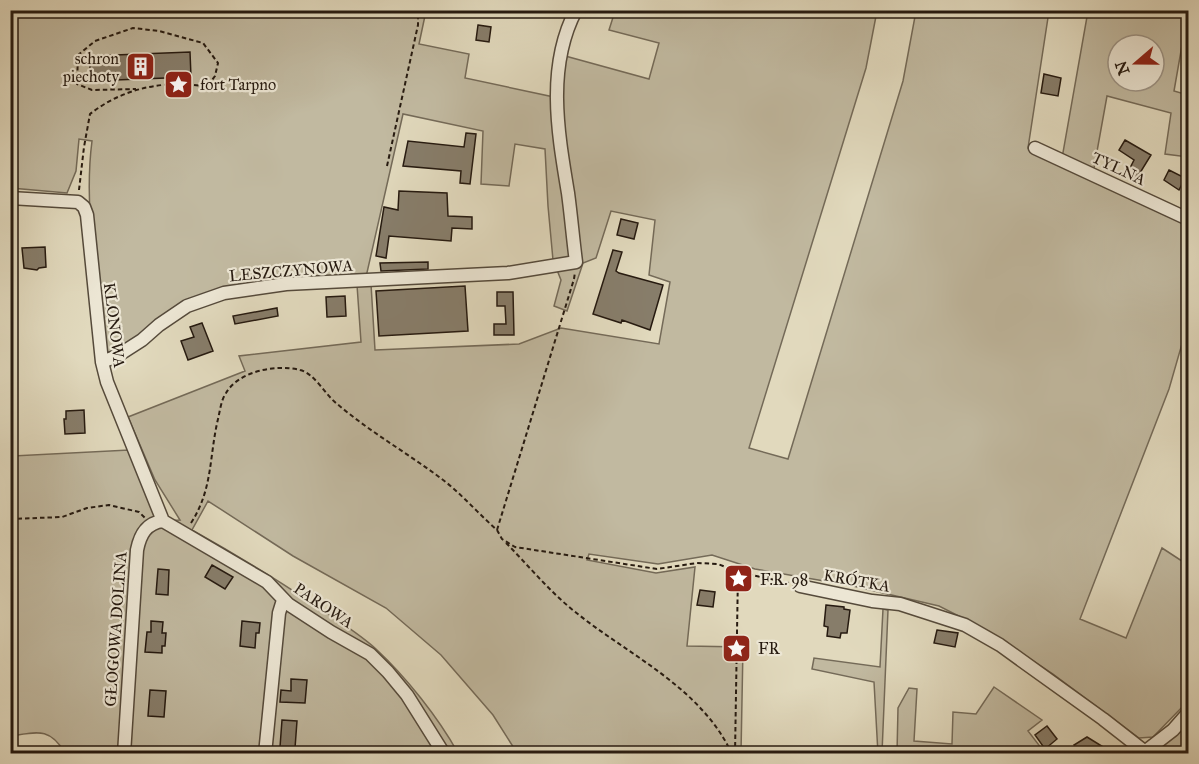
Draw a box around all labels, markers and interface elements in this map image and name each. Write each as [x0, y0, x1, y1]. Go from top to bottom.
north arrow [1106, 33, 1166, 93]
place label: schron piechoty [62, 49, 119, 86]
building icon: schron piechoty [124, 51, 156, 83]
text: N [1111, 58, 1134, 78]
place icon: fort Tarpno [163, 68, 195, 100]
place label: fort Tarpno [200, 75, 276, 94]
street label: TYLNA [1089, 148, 1149, 189]
street label: LESZCZYNOWA [228, 256, 354, 285]
street label: KLONOWA [100, 281, 129, 369]
street label: GŁOGOWA DOLINA [101, 550, 130, 707]
place icon: F.R. 98 [723, 563, 755, 595]
street label: KRÓTKA [822, 563, 892, 596]
place label: F.R. 98 [760, 570, 808, 589]
street label: PAROWA [290, 579, 357, 632]
place icon: FR [721, 632, 753, 664]
place label: FR [758, 639, 780, 658]

